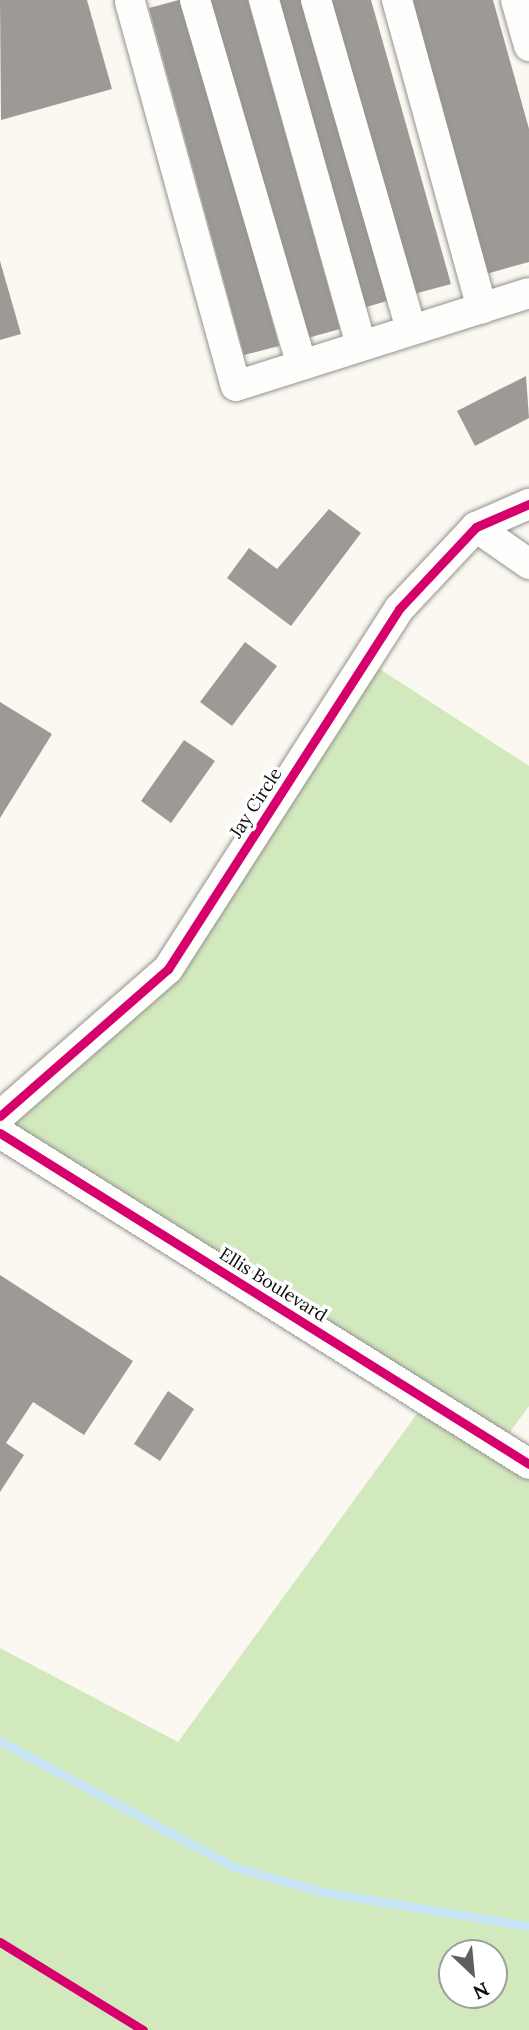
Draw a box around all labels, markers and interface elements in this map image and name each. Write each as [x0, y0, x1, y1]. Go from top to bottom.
street label: Jay Circle [225, 764, 287, 842]
street label: Ellis Boulevard [215, 1243, 331, 1327]
north arrow [438, 1939, 508, 2009]
text: N [469, 1977, 493, 2005]

